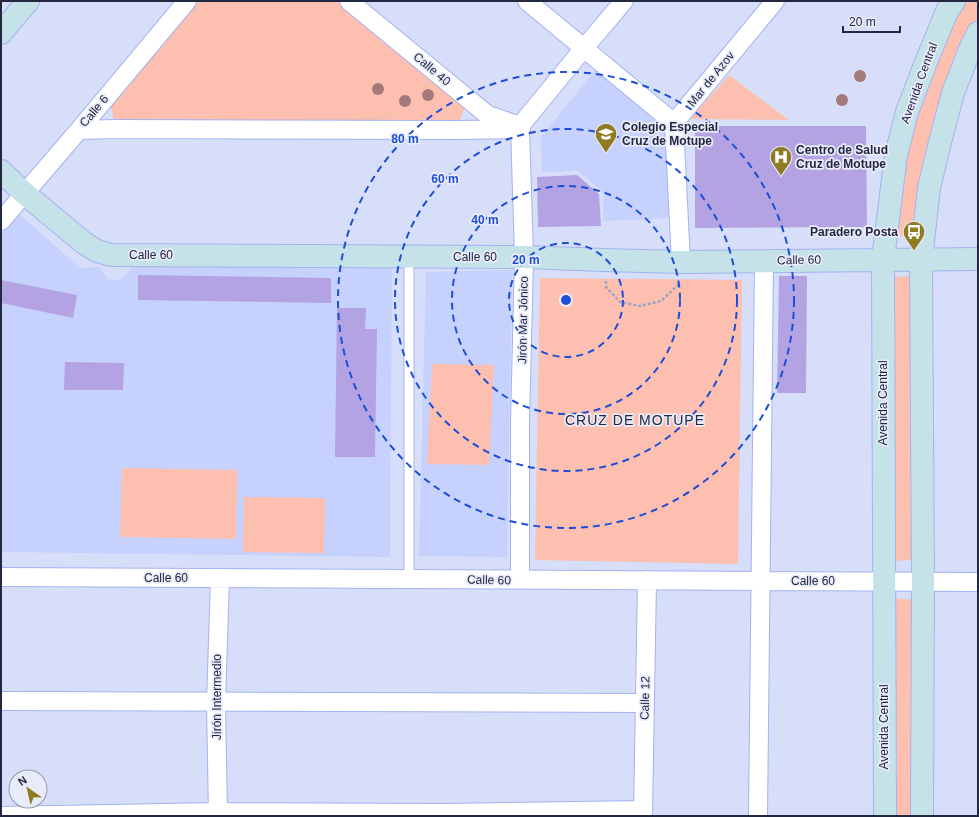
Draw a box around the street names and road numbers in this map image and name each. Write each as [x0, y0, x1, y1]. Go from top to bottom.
street label: Avenida Central [898, 41, 940, 125]
street label: Calle 40 [411, 49, 454, 89]
street label: Mar de Azov [685, 49, 737, 109]
street label: Calle 6 [77, 92, 112, 130]
street label: Calle 60 [129, 248, 173, 262]
street label: Calle 60 [453, 250, 497, 264]
street label: Calle 60 [777, 253, 821, 267]
street label: Jirón Mar Jónico [515, 276, 531, 364]
street label: Avenida Central [876, 360, 890, 446]
street label: Calle 60 [144, 571, 188, 585]
street label: Calle 60 [467, 573, 511, 587]
street label: Calle 60 [791, 574, 835, 588]
street label: Jirón Intermedio [210, 654, 224, 740]
street label: Calle 12 [638, 676, 652, 720]
street label: Avenida Central [877, 684, 891, 770]

